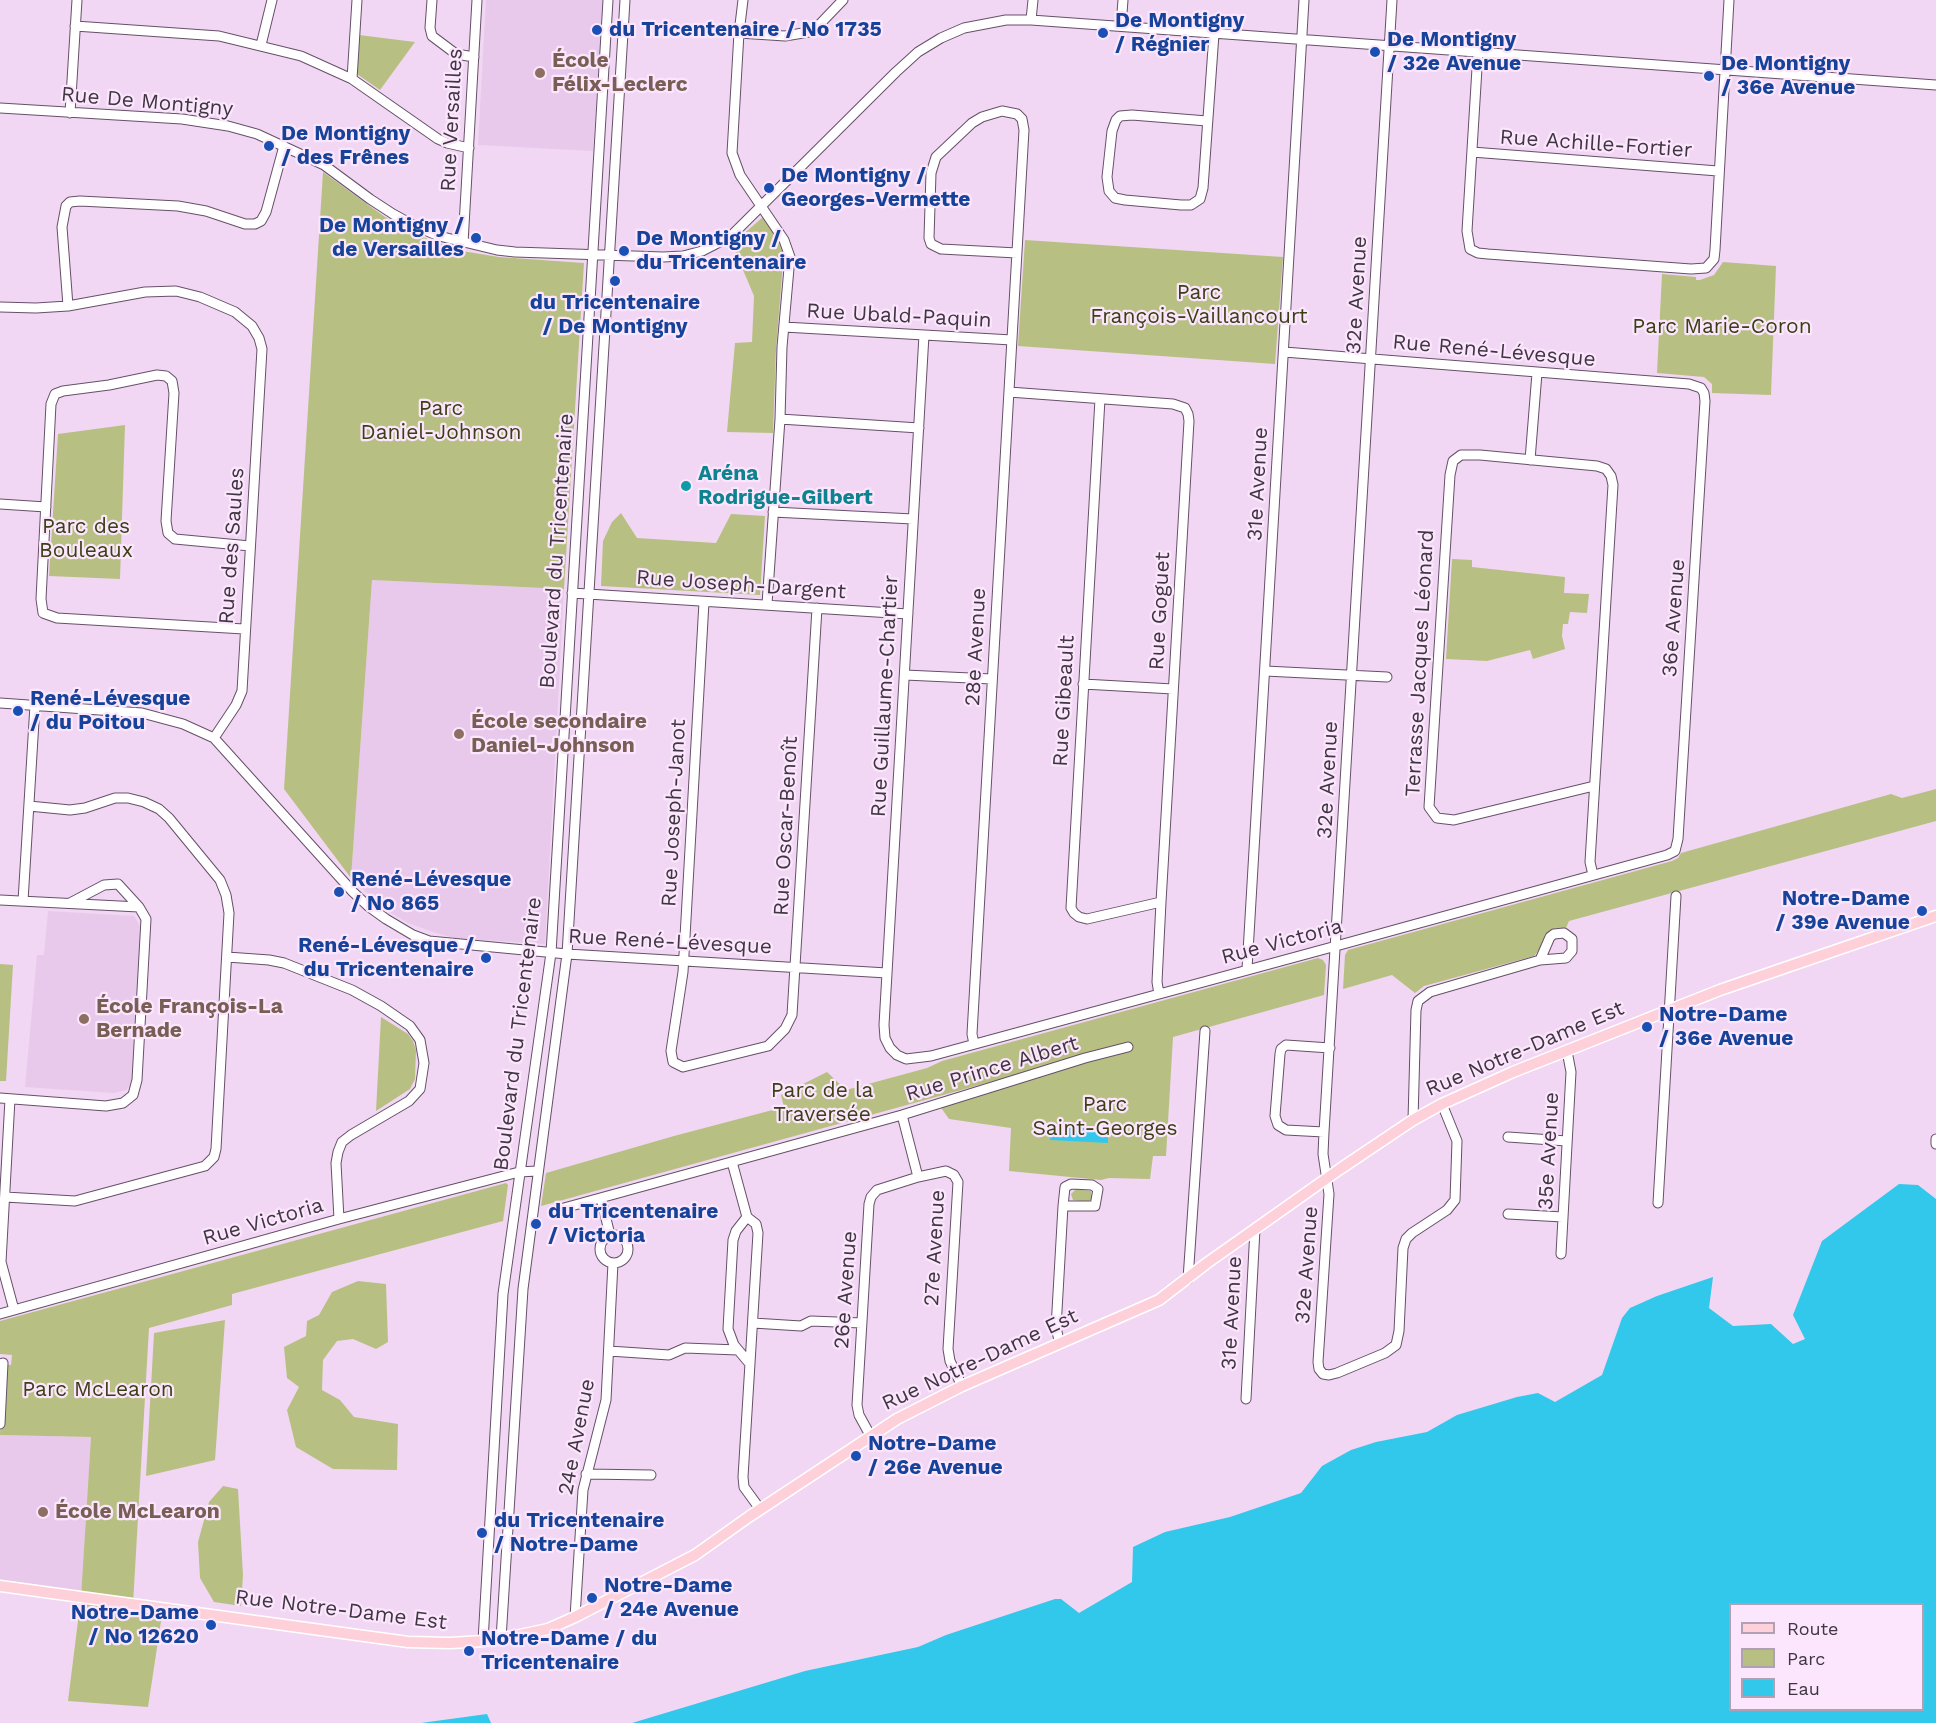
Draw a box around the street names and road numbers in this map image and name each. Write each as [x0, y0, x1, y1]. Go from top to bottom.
street label: Rue Versailles [436, 48, 468, 192]
street label: Rue De Montigny [60, 82, 234, 122]
street label: Rue Achille-Fortier [1499, 125, 1693, 163]
street label: 32e Avenue [1341, 235, 1373, 355]
street label: Rue Ubald-Paquin [806, 299, 992, 333]
street label: Rue René-Lévesque [1391, 330, 1597, 372]
street label: Boulevard du Tricentenaire [535, 413, 579, 689]
street label: 31e Avenue [1242, 426, 1274, 542]
street label: Rue des Saules [214, 467, 250, 625]
street label: Terrasse Jacques Léonard [1400, 529, 1440, 797]
street label: Rue Goguet [1144, 551, 1176, 671]
street label: 36e Avenue [1657, 558, 1691, 678]
street label: Rue Joseph-Dargent [635, 565, 847, 605]
street label: Rue Guillaume-Chartier [866, 574, 904, 818]
street label: 28e Avenue [960, 587, 992, 707]
street label: Rue Gibeault [1048, 635, 1080, 767]
street label: Rue Joseph-Janot [656, 718, 692, 908]
street label: 32e Avenue [1312, 720, 1344, 840]
street label: Rue Oscar-Benoît [769, 735, 803, 917]
street label: Boulevard du Tricentenaire [489, 896, 547, 1172]
street label: Rue Victoria [1219, 914, 1345, 970]
street label: Rue René-Lévesque [568, 924, 772, 960]
street label: Rue Notre-Dame Est [1422, 996, 1628, 1102]
street label: Rue Prince Albert [903, 1031, 1081, 1107]
street label: 35e Avenue [1533, 1091, 1565, 1211]
street label: 27e Avenue [919, 1189, 951, 1307]
street label: Rue Victoria [200, 1193, 326, 1251]
street label: 32e Avenue [1290, 1205, 1324, 1325]
street label: 26e Avenue [829, 1230, 863, 1350]
street label: 31e Avenue [1216, 1255, 1248, 1371]
street label: Rue Notre-Dame Est [878, 1304, 1082, 1416]
street label: 24e Avenue [553, 1377, 601, 1497]
street label: Rue Notre-Dame Est [234, 1585, 448, 1635]

